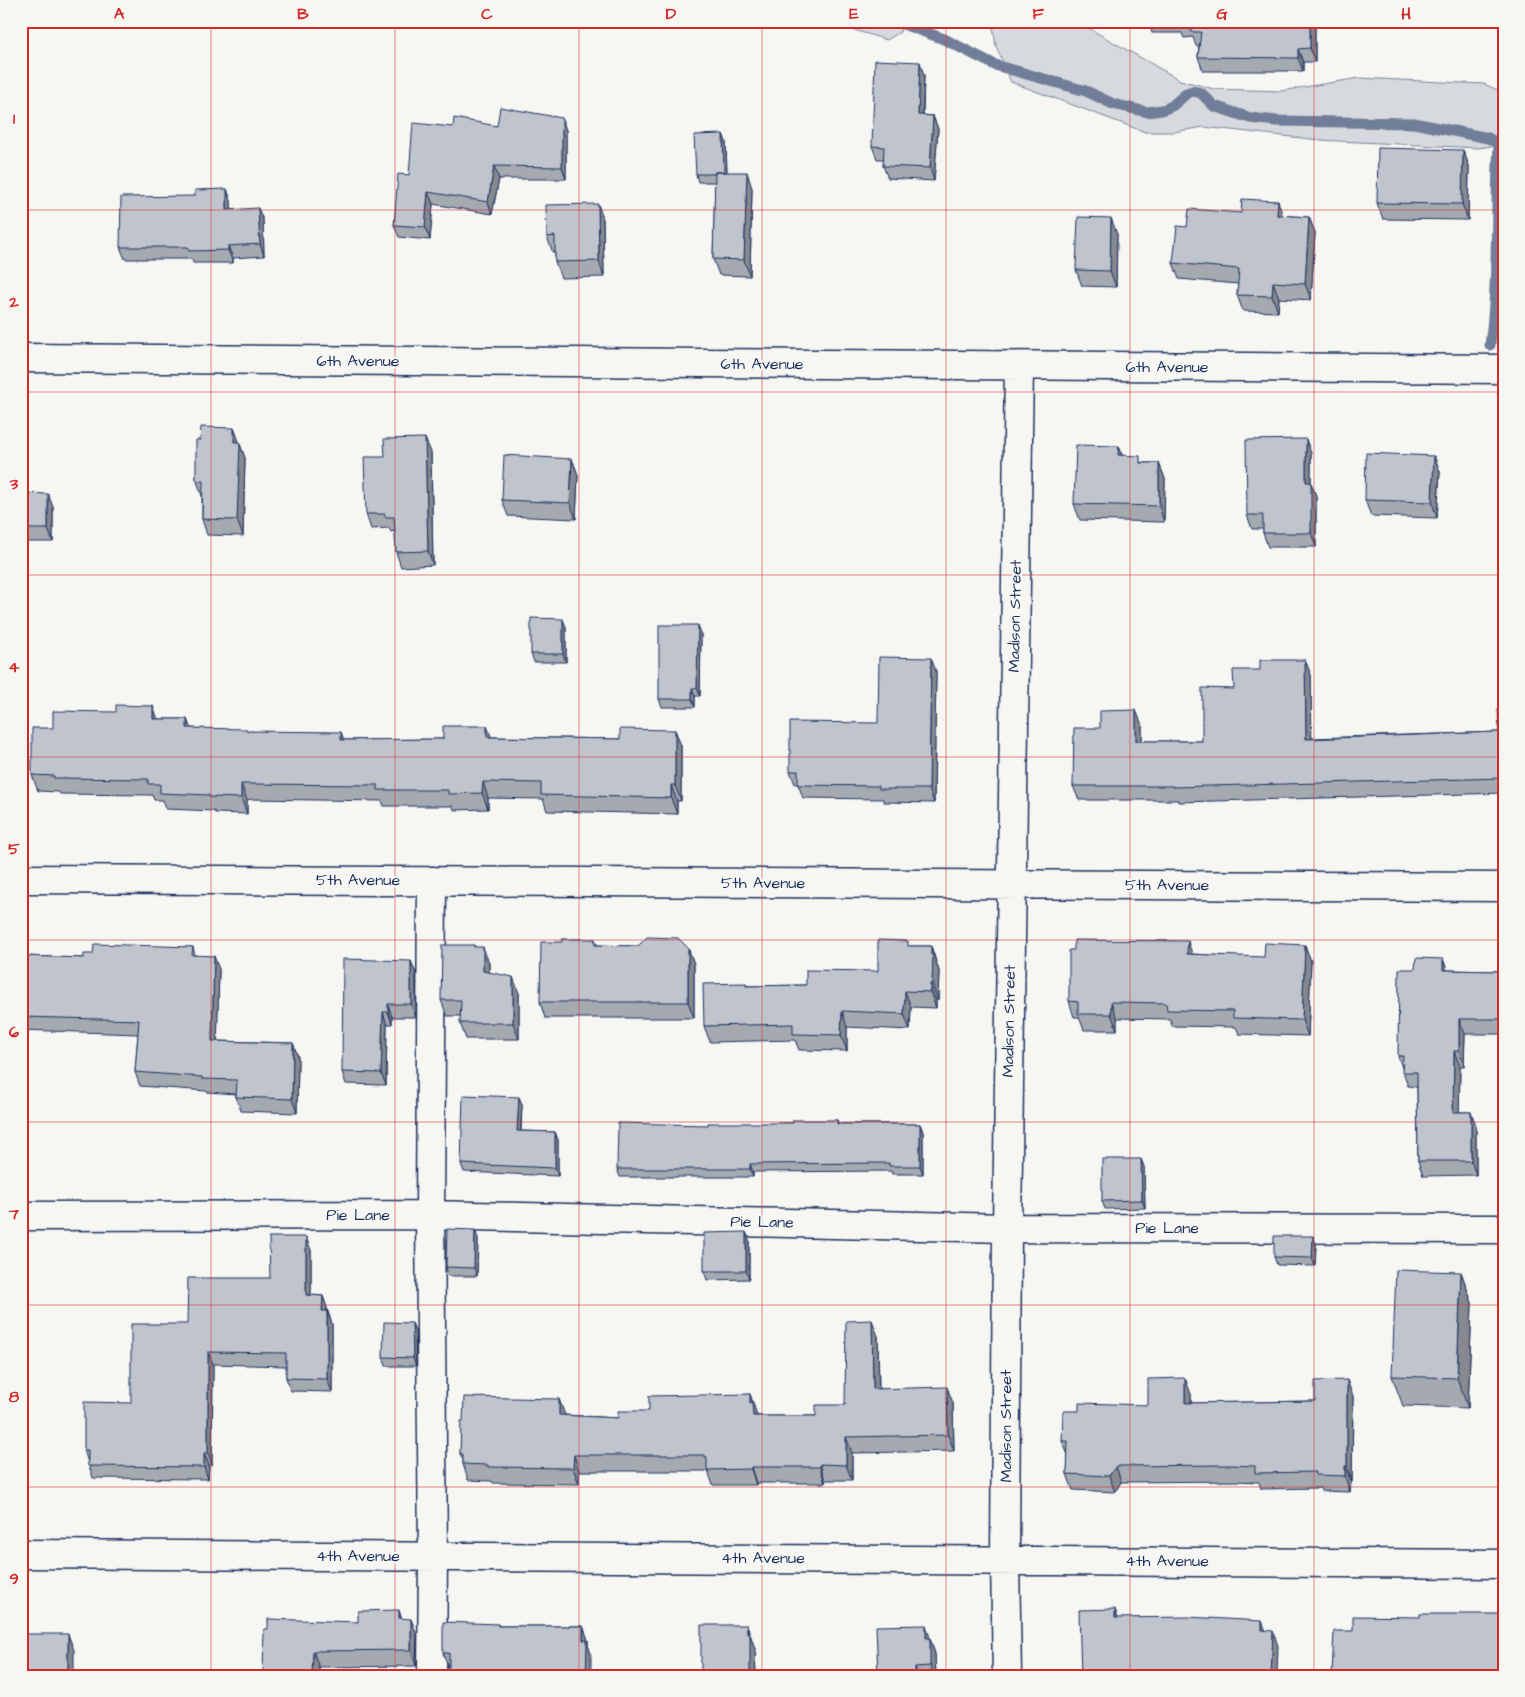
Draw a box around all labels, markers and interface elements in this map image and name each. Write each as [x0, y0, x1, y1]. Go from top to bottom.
text: A [114, 3, 125, 25]
text: B [297, 3, 309, 25]
text: C [481, 3, 493, 25]
text: D [666, 3, 677, 25]
text: E [849, 3, 859, 25]
text: F [1032, 3, 1044, 25]
text: G [1216, 3, 1228, 25]
text: H [1401, 3, 1411, 25]
text: 1 [13, 108, 16, 130]
text: 2 [8, 291, 19, 313]
street label: 6th Avenue [317, 350, 400, 372]
street label: 6th Avenue [721, 353, 804, 375]
street label: 6th Avenue [1126, 356, 1209, 378]
text: 3 [9, 473, 19, 495]
street label: Madison Street [1003, 559, 1027, 673]
text: 4 [9, 656, 20, 678]
text: 5 [8, 838, 20, 860]
street label: 5th Avenue [316, 869, 400, 891]
street label: 5th Avenue [721, 872, 805, 894]
street label: 5th Avenue [1125, 874, 1209, 896]
street label: Madison Street [997, 964, 1021, 1078]
text: 6 [9, 1021, 19, 1043]
text: 7 [8, 1203, 19, 1225]
street label: Pie Lane [326, 1204, 390, 1226]
street label: Pie Lane [730, 1210, 794, 1234]
street label: Pie Lane [1135, 1217, 1199, 1239]
street label: Madison Street [995, 1369, 1017, 1482]
text: 8 [9, 1386, 20, 1408]
street label: 4th Avenue [316, 1545, 400, 1567]
street label: 4th Avenue [721, 1547, 805, 1569]
street label: 4th Avenue [1125, 1550, 1209, 1572]
text: 9 [9, 1568, 19, 1590]

